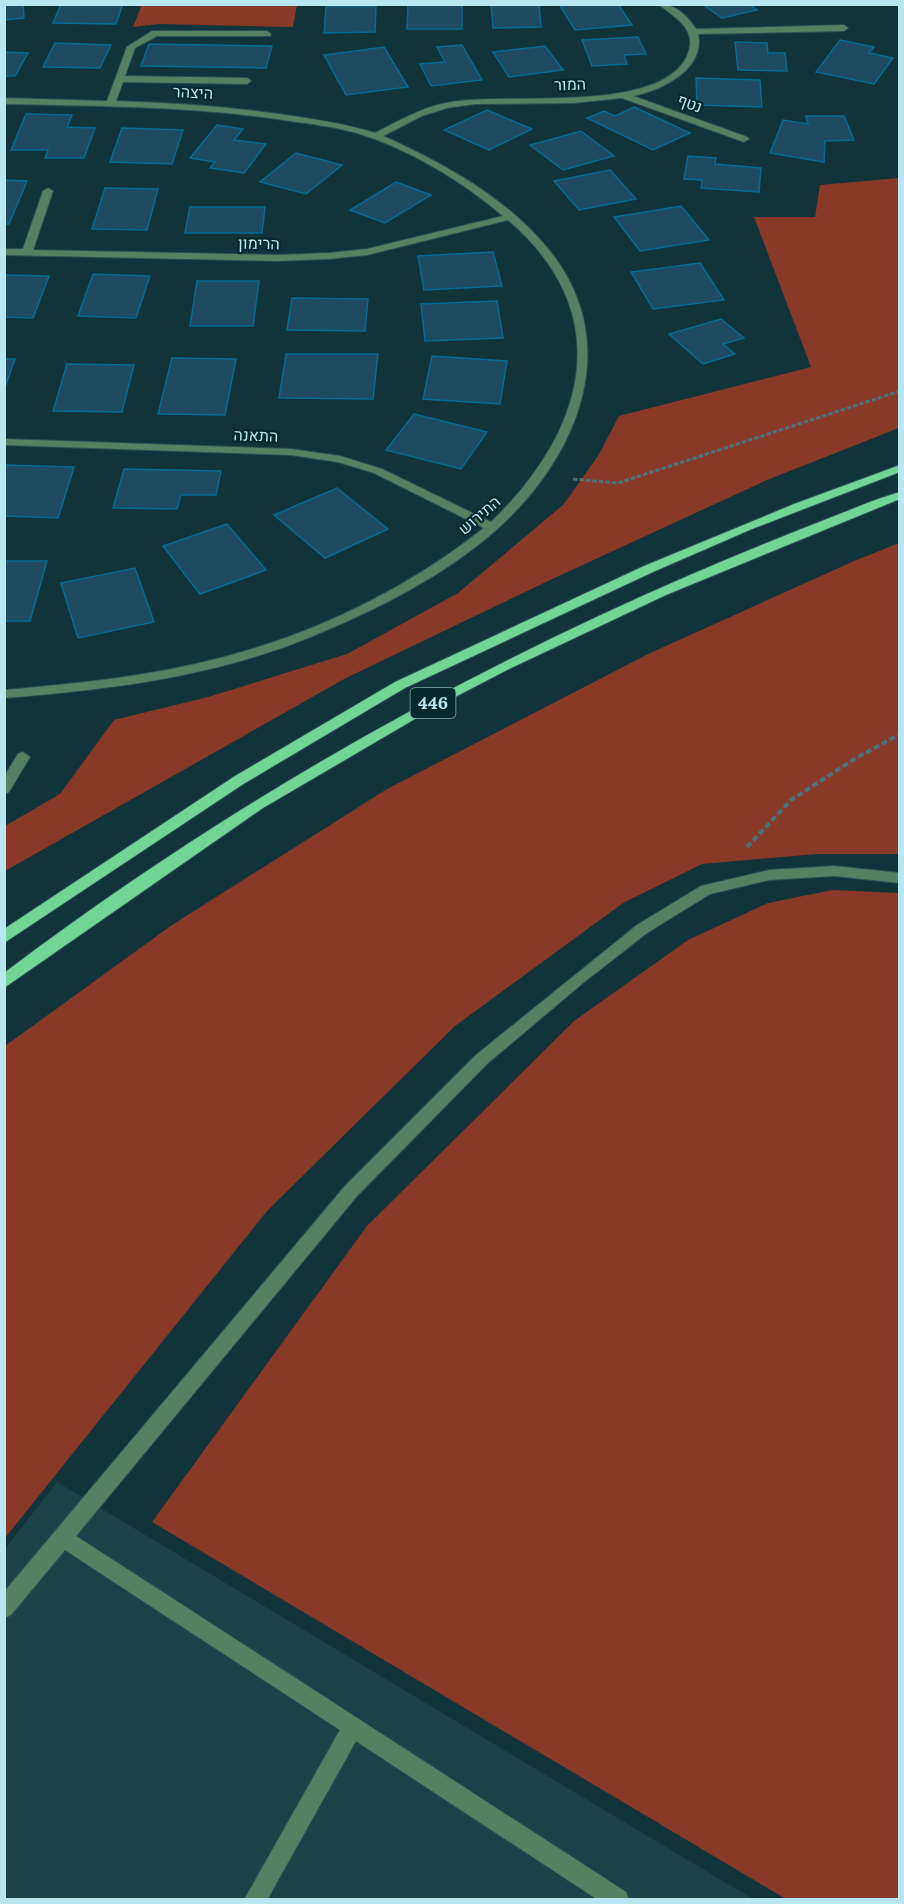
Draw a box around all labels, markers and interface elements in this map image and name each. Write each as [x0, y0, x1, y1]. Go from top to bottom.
street label: המור [554, 73, 586, 95]
street label: היצהר [172, 81, 214, 103]
street label: נטף [675, 89, 705, 117]
street label: הרימון [238, 233, 280, 253]
street label: התאנה [233, 424, 279, 446]
street label: התירוש [454, 491, 504, 539]
road number: 446 [410, 688, 456, 718]

